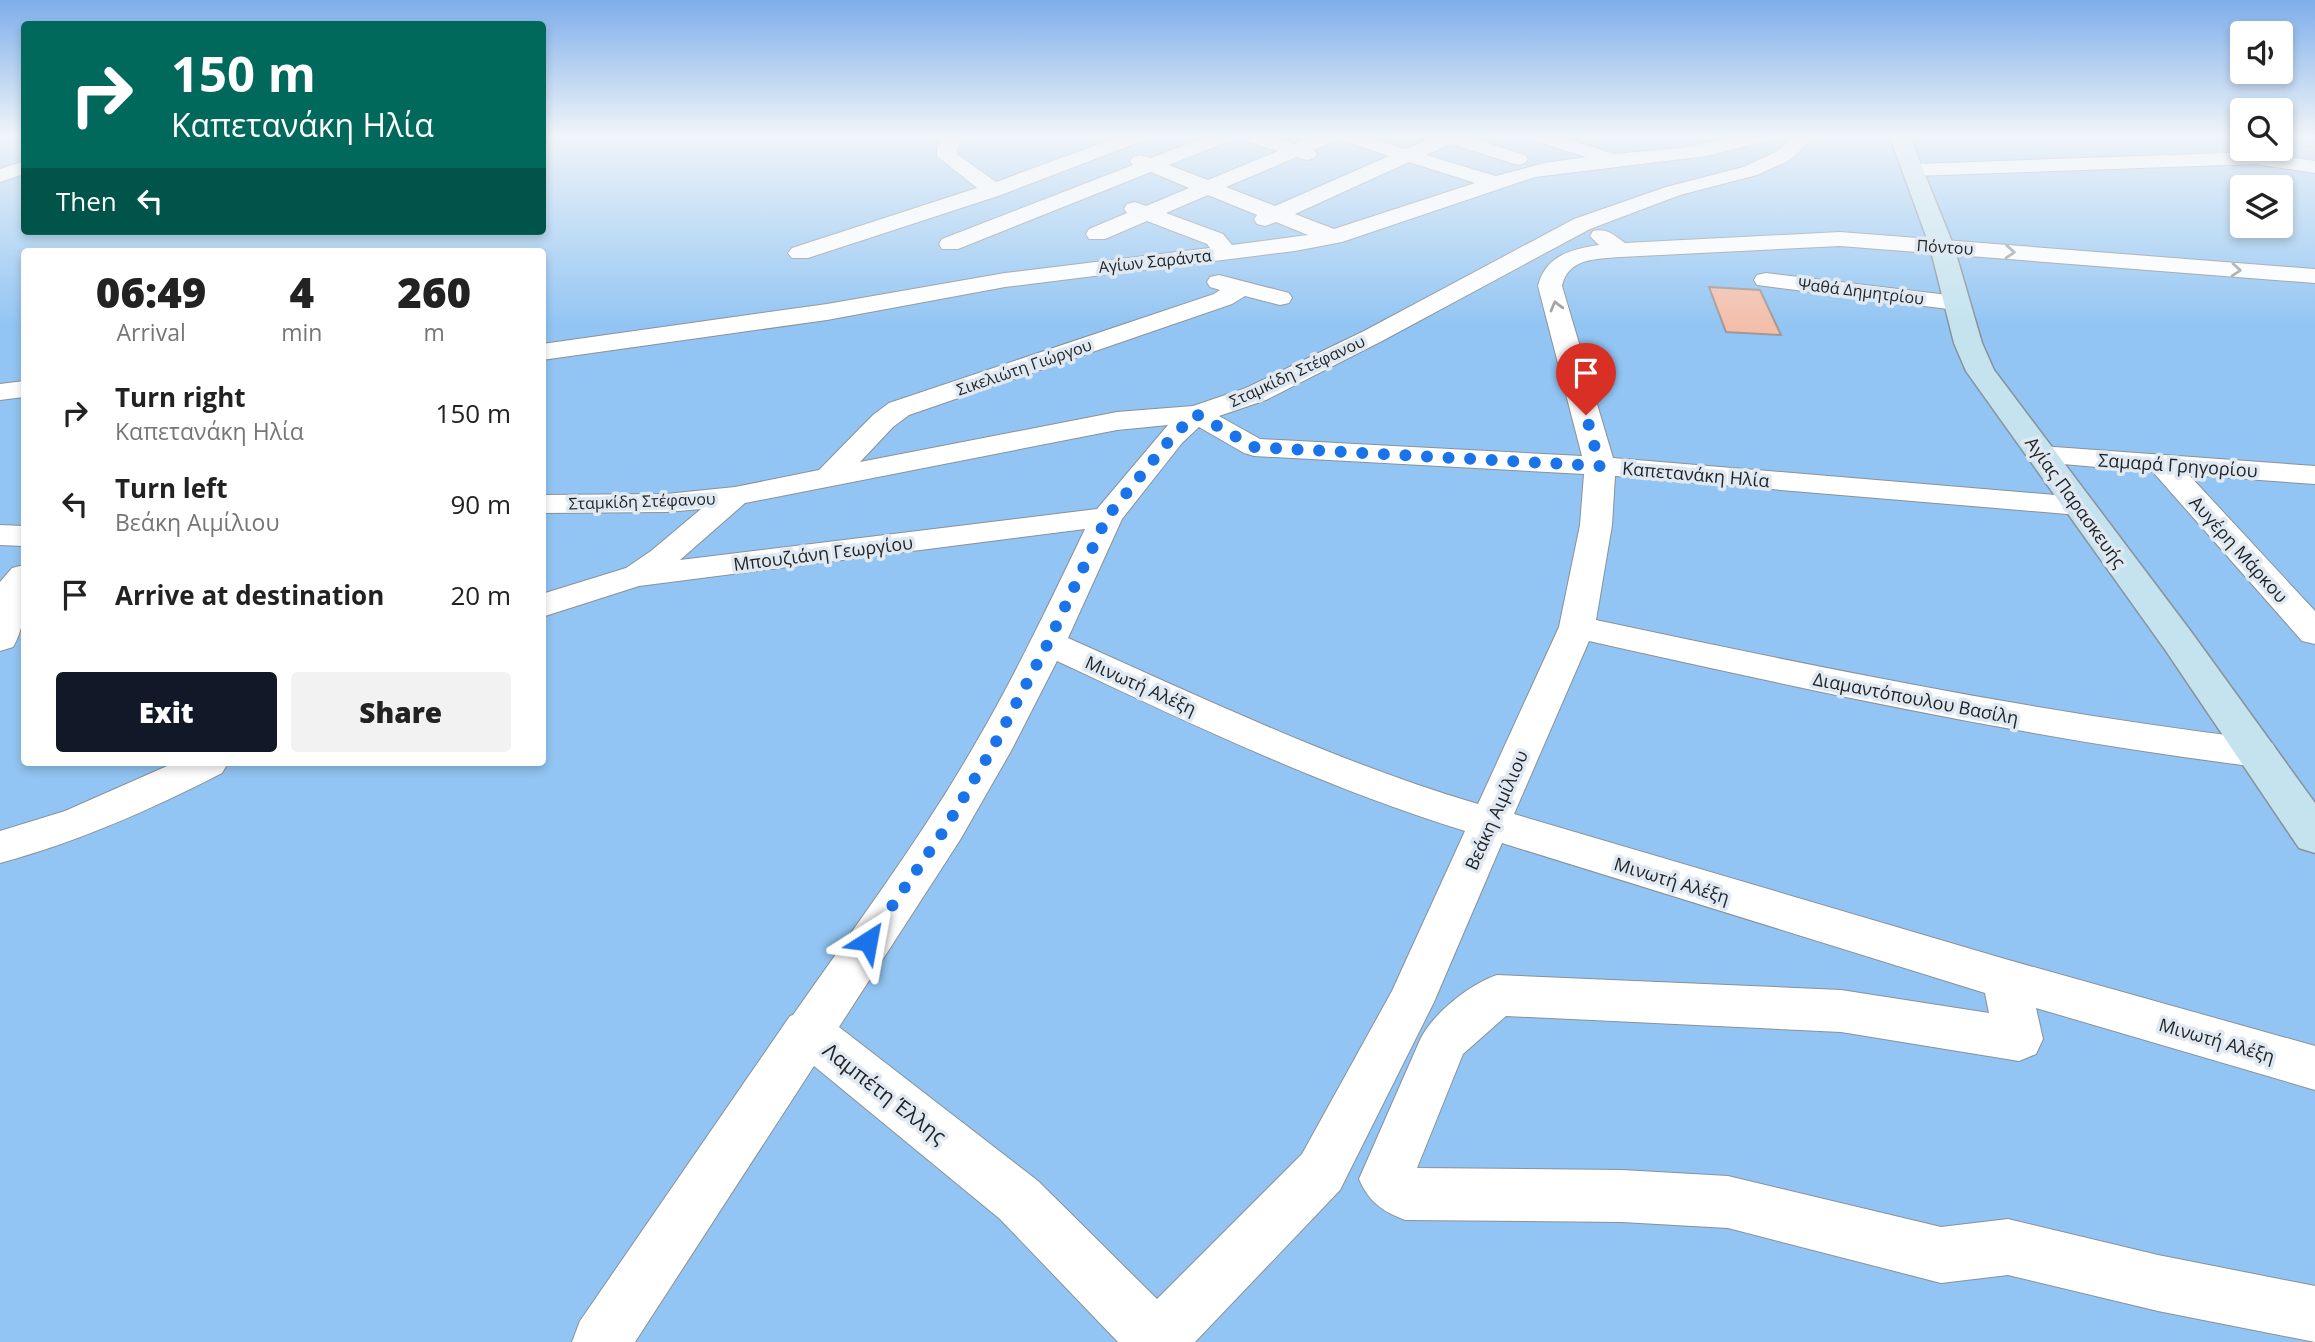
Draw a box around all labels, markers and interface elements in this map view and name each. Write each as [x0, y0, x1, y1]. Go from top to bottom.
map controls [2230, 21, 2293, 238]
button: sound [2230, 21, 2293, 84]
text: 150 m [171, 40, 316, 106]
icon: right [56, 49, 147, 140]
button: search [2230, 98, 2293, 161]
text: Καπετανάκη Ηλία [171, 103, 434, 146]
button: layers [2230, 175, 2293, 238]
icon: left [131, 182, 169, 220]
text: Then [56, 183, 117, 219]
street label: Πόντου [1916, 234, 1974, 260]
street label: Αγίων Σαράντα [1098, 244, 1213, 278]
one-way arrow [2004, 244, 2015, 259]
one-way arrow [2231, 262, 2242, 277]
text: 06:49 [96, 263, 206, 320]
text: 4 [290, 263, 314, 320]
text: 260 [397, 263, 471, 320]
street label: Ψαθά Δημητρίου [1797, 272, 1925, 310]
one-way arrow [1549, 300, 1564, 312]
text: Arrival [117, 316, 186, 348]
text: min [281, 316, 322, 348]
text: m [424, 316, 445, 348]
street label: Σταμκίδη Στέφανου [1226, 330, 1368, 412]
street label: Σικελιώτη Γιώργου [953, 334, 1095, 400]
pin [1556, 343, 1616, 415]
icon: arrive [1567, 354, 1605, 392]
text: Turn right [115, 379, 246, 415]
icon: right [56, 394, 94, 432]
text: 150 m [436, 395, 511, 431]
text: Καπετανάκη Ηλία [115, 415, 304, 447]
street label: Αγίας Παρασκευής [2020, 432, 2132, 573]
street label: Σαμαρά Γρηγορίου [2097, 447, 2259, 483]
street label: Καπετανάκη Ηλία [1621, 456, 1771, 492]
text: Turn left [115, 470, 227, 506]
icon: left [56, 485, 94, 523]
text: 90 m [450, 486, 511, 522]
street label: Σταμκίδη Στέφανου [568, 487, 716, 515]
street label: Αυγέρη Μάρκου [2185, 490, 2293, 608]
text: Βεάκη Αιμίλιου [115, 506, 279, 538]
street label: Μπουζιάνη Γεωργίου [732, 530, 914, 576]
icon: arrive [56, 576, 94, 614]
text: Arrive at destination [115, 577, 384, 613]
text: 20 m [450, 577, 511, 613]
street label: Μινωτή Αλέξη [1082, 650, 1200, 720]
street label: Διαμαντόπουλου Βασίλη [1811, 666, 2021, 730]
button: Exit [56, 672, 277, 752]
button: Share [291, 672, 511, 752]
street label: Βεάκη Αιμίλιου [1459, 746, 1533, 874]
street label: Μινωτή Αλέξη [1611, 851, 1733, 909]
position arrow [831, 904, 905, 978]
street label: Μινωτή Αλέξη [2156, 1012, 2278, 1068]
street label: Λαμπέτη Έλλης [818, 1036, 952, 1150]

